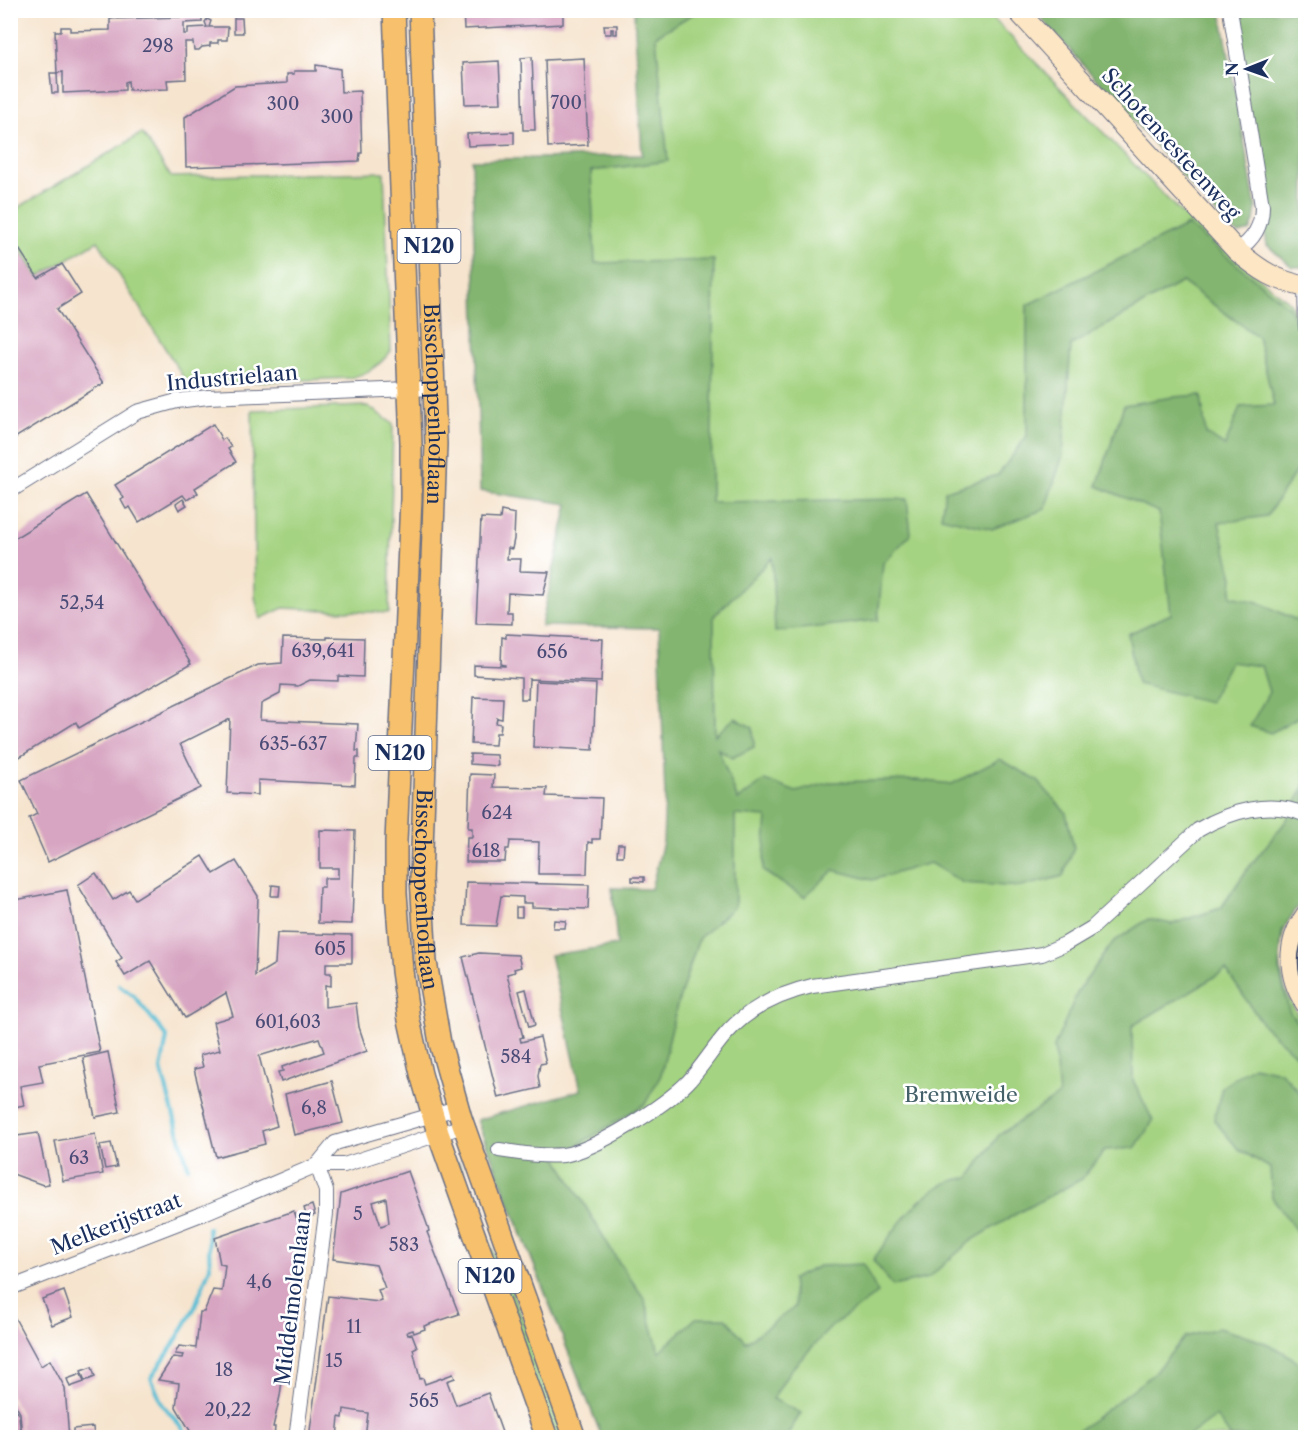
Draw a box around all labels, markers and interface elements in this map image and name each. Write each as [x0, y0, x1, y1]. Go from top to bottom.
house number: 298 [142, 35, 174, 57]
north arrow [1217, 39, 1277, 99]
text: N [1222, 62, 1242, 76]
street label: Schotensesteenweg [1097, 63, 1247, 225]
house number: 700 [550, 92, 582, 114]
house number: 300 [267, 93, 299, 115]
house number: 300 [321, 106, 353, 128]
road number: N120 [398, 229, 460, 263]
street label: Bisschoppenhoflaan [419, 302, 449, 505]
street label: Industrielaan [165, 359, 299, 396]
house number: 52,54 [59, 592, 105, 614]
house number: 639,641 [291, 640, 355, 662]
house number: 656 [537, 641, 567, 663]
house number: 635-637 [259, 733, 327, 755]
road number: N120 [368, 736, 432, 770]
street label: Bisschoppenhoflaan [409, 788, 444, 992]
house number: 624 [481, 802, 513, 824]
house number: 618 [472, 840, 500, 862]
house number: 605 [314, 938, 346, 960]
house number: 601,603 [255, 1011, 321, 1033]
house number: 584 [501, 1046, 531, 1068]
park label: Bremweide [904, 1082, 1018, 1107]
house number: 6,8 [301, 1097, 327, 1119]
house number: 63 [69, 1147, 89, 1169]
street label: Melkerijstraat [47, 1187, 185, 1260]
house number: 5 [353, 1203, 363, 1225]
street label: Middelmolenlaan [269, 1209, 316, 1387]
house number: 583 [389, 1234, 419, 1256]
road number: N120 [458, 1259, 522, 1293]
house number: 4,6 [246, 1271, 272, 1293]
house number: 11 [346, 1316, 362, 1338]
house number: 15 [325, 1350, 343, 1372]
house number: 18 [215, 1359, 233, 1381]
house number: 565 [409, 1390, 439, 1412]
house number: 20,22 [205, 1399, 251, 1421]

